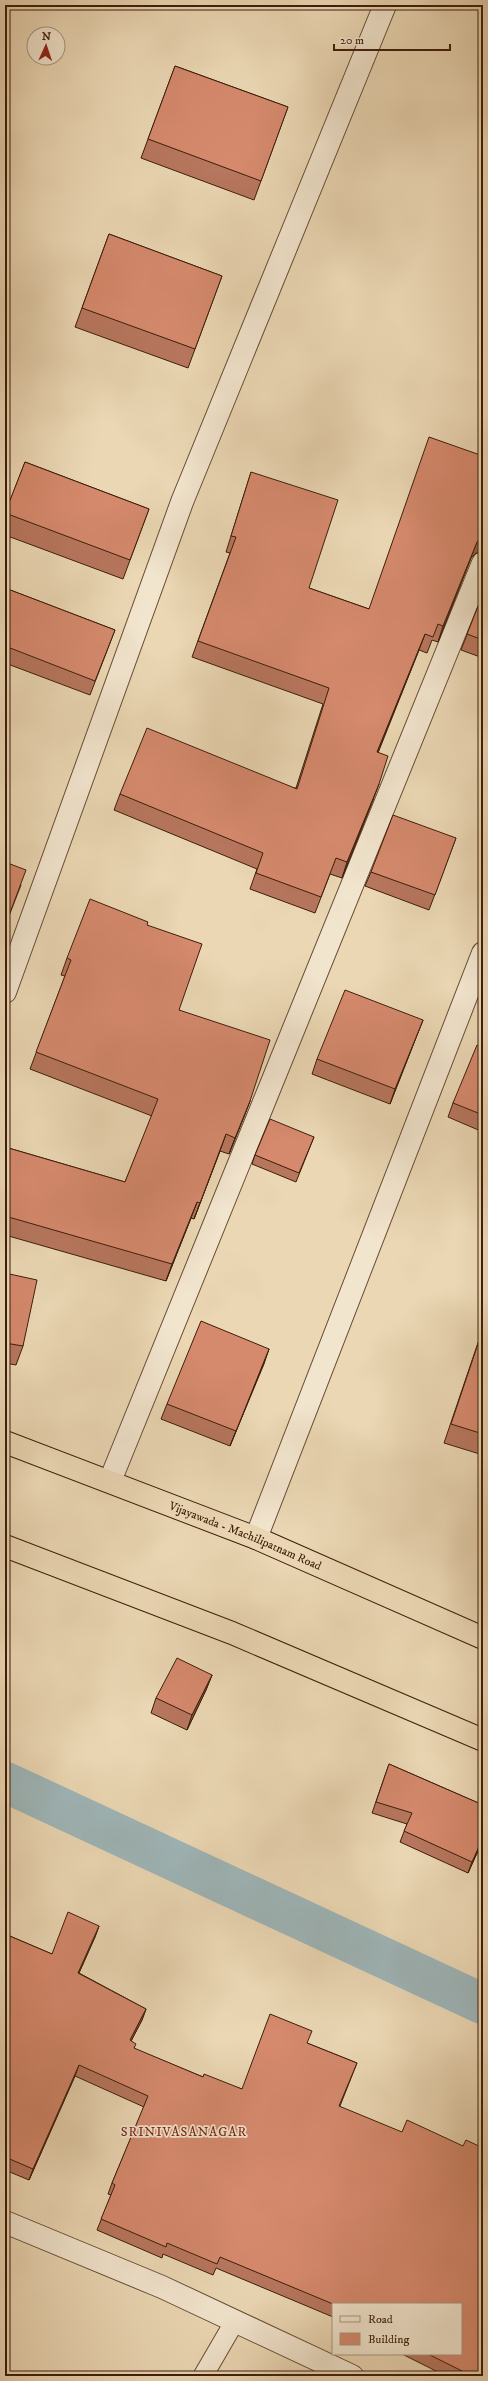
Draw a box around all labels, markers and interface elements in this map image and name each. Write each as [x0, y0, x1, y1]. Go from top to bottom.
north arrow [26, 26, 66, 66]
scale bar [334, 26, 450, 52]
text: N [42, 30, 51, 44]
text: 20 m [340, 33, 364, 48]
street label: Vijayawada - Machilipatnam Road [166, 1498, 324, 1574]
district label: SRINIVASANAGAR [121, 2124, 247, 2140]
legend [332, 2303, 462, 2355]
text: Road [368, 2312, 393, 2327]
text: Building [368, 2332, 409, 2347]

